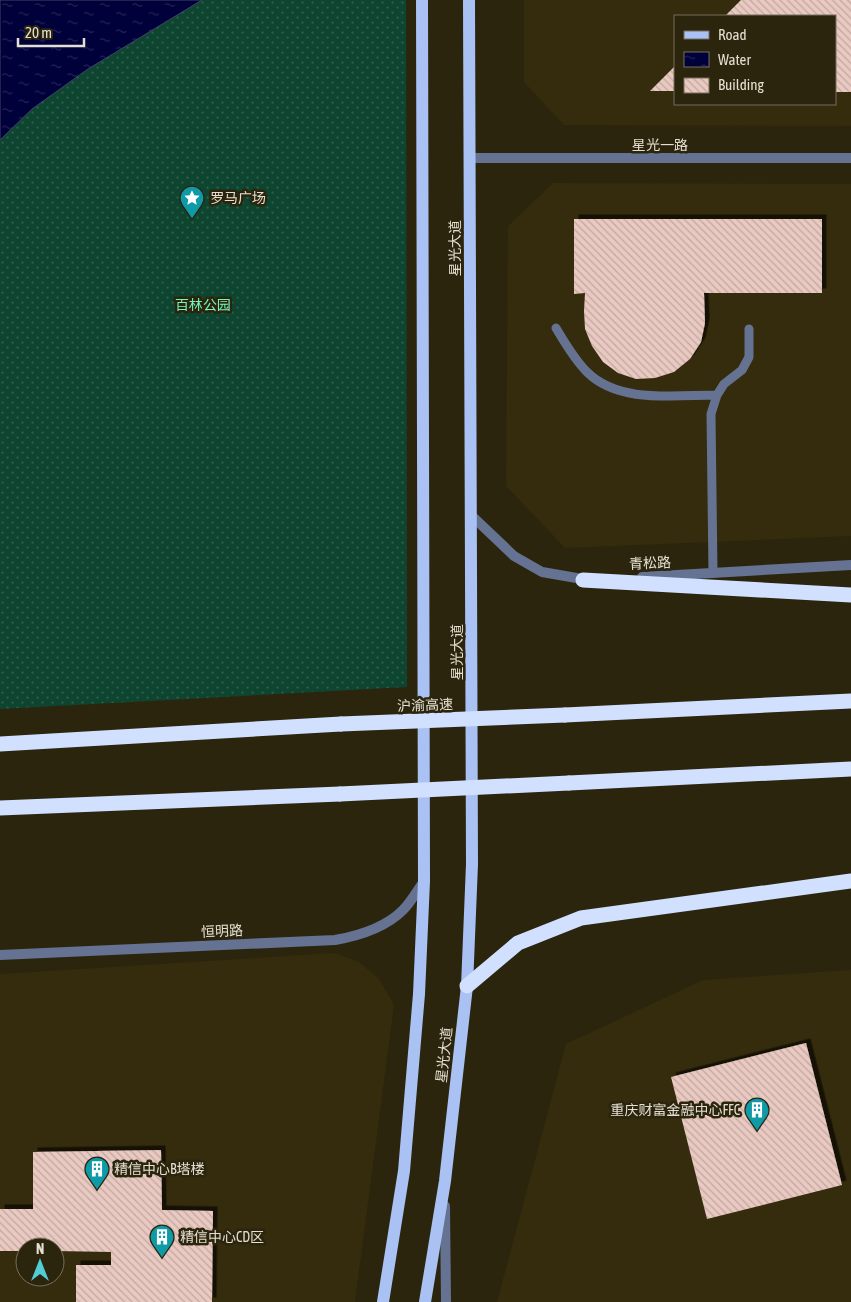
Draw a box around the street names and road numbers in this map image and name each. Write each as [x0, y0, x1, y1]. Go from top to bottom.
street label: 星光一路 [632, 137, 688, 153]
street label: 星光大道 [447, 220, 463, 276]
street label: 青松路 [629, 554, 671, 572]
street label: 星光大道 [449, 624, 465, 680]
street label: 沪渝高速 [397, 696, 453, 714]
street label: 恒明路 [201, 922, 243, 940]
street label: 星光大道 [433, 1026, 455, 1084]

